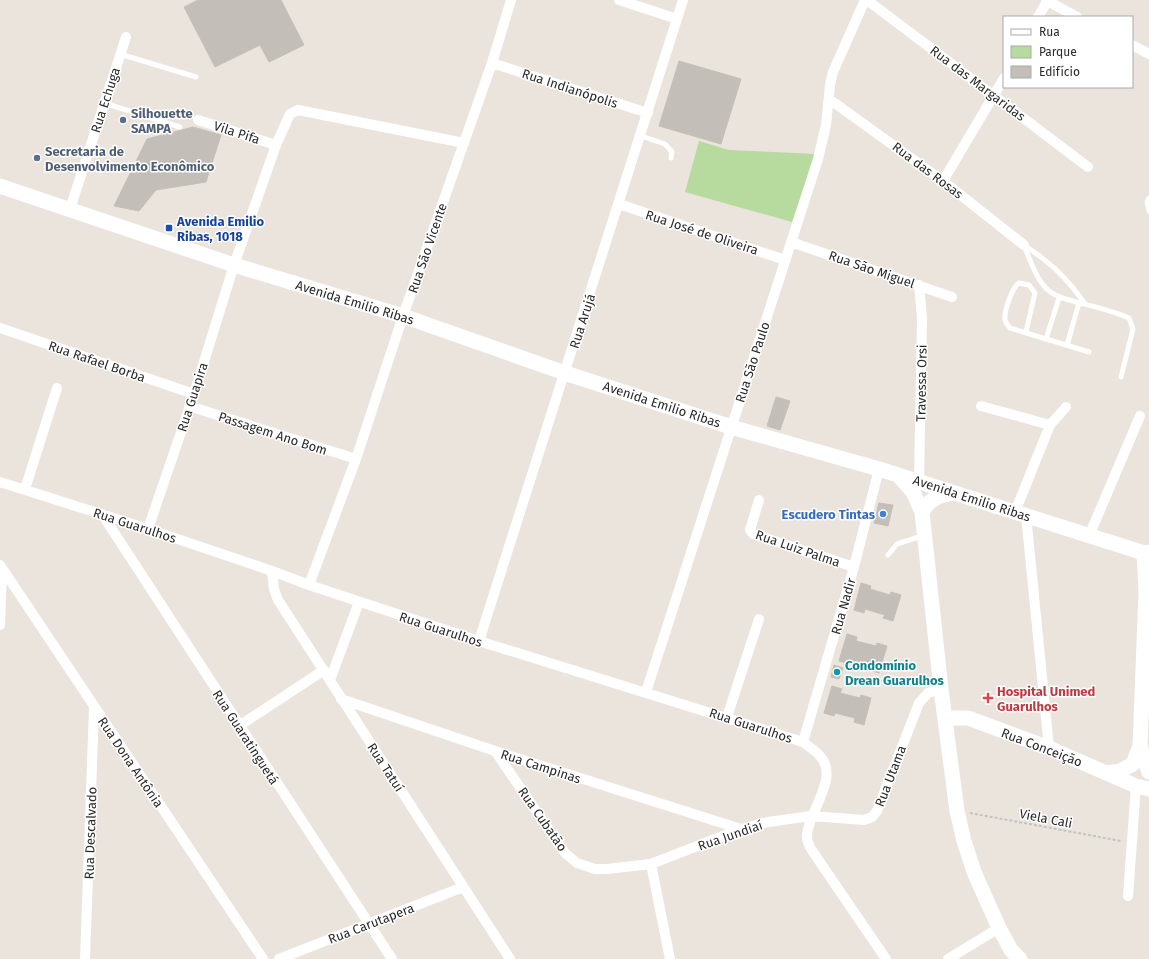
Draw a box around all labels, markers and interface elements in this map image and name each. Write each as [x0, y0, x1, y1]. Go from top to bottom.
legend [1003, 16, 1133, 88]
text: Rua [1039, 25, 1060, 39]
street label: Rua das Margaridas [927, 43, 1028, 124]
text: Parque [1039, 45, 1077, 59]
text: Edifício [1039, 65, 1080, 79]
street label: Rua Echuga [88, 66, 123, 135]
street label: Rua Indianópolis [520, 66, 620, 111]
place label: Silhouette SAMPA [131, 106, 193, 136]
marker: Silhouette SAMPA [118, 115, 128, 125]
street label: Vila Pifa [212, 118, 262, 147]
street label: Rua das Rosas [889, 139, 966, 202]
place label: Secretaria de Desenvolvimento Econômico [45, 144, 215, 174]
marker: Secretaria de Desenvolvimento Econômico [32, 153, 42, 163]
street label: Rua São Vicente [405, 201, 450, 295]
street label: Rua José de Oliveira [644, 207, 760, 258]
place label: Avenida Emilio Ribas, 1018 [176, 214, 264, 244]
marker: Avenida Emilio Ribas, 1018 [164, 223, 174, 233]
street label: Rua São Miguel [827, 248, 917, 291]
street label: Avenida Emilio Ribas [294, 277, 416, 328]
street label: Rua Arujá [567, 292, 598, 350]
street label: Rua São Paulo [732, 320, 773, 404]
street label: Rua Rafael Borba [46, 338, 147, 385]
street label: Travessa Orsi [913, 344, 930, 422]
street label: Rua Guapira [174, 361, 211, 434]
street label: Avenida Emilio Ribas [601, 378, 723, 431]
street label: Passagem Ano Bom [217, 409, 329, 458]
street label: Avenida Emilio Ribas [911, 472, 1033, 525]
street label: Rua Guarulhos [91, 505, 178, 546]
place label: Escudero Tintas [782, 507, 876, 522]
marker: Escudero Tintas [878, 509, 888, 519]
street label: Rua Luiz Palma [754, 527, 842, 570]
street label: Rua Nadir [828, 576, 859, 636]
street label: Rua Guarulhos [397, 609, 484, 650]
place label: Condomínio Drean Guarulhos [845, 658, 945, 688]
marker: Condomínio Drean Guarulhos [832, 667, 842, 677]
place label: Hospital Unimed Guarulhos [997, 684, 1095, 714]
street label: Rua Guaratinguetá [210, 687, 282, 787]
marker: Hospital Unimed Guarulhos [982, 692, 994, 704]
street label: Rua Guarulhos [707, 705, 794, 746]
street label: Rua Dona Antônia [95, 714, 166, 810]
street label: Rua Conceição [999, 725, 1084, 770]
street label: Rua Tatuí [364, 740, 407, 795]
street label: Rua Utama [872, 743, 909, 809]
street label: Rua Campinas [499, 746, 583, 786]
street label: Rua Cubatão [515, 784, 570, 854]
street label: Rua Descalvado [81, 786, 100, 880]
street label: Viela Cali [1018, 806, 1074, 831]
street label: Rua Jundiaí [696, 817, 765, 854]
street label: Rua Carutapera [326, 900, 416, 947]

